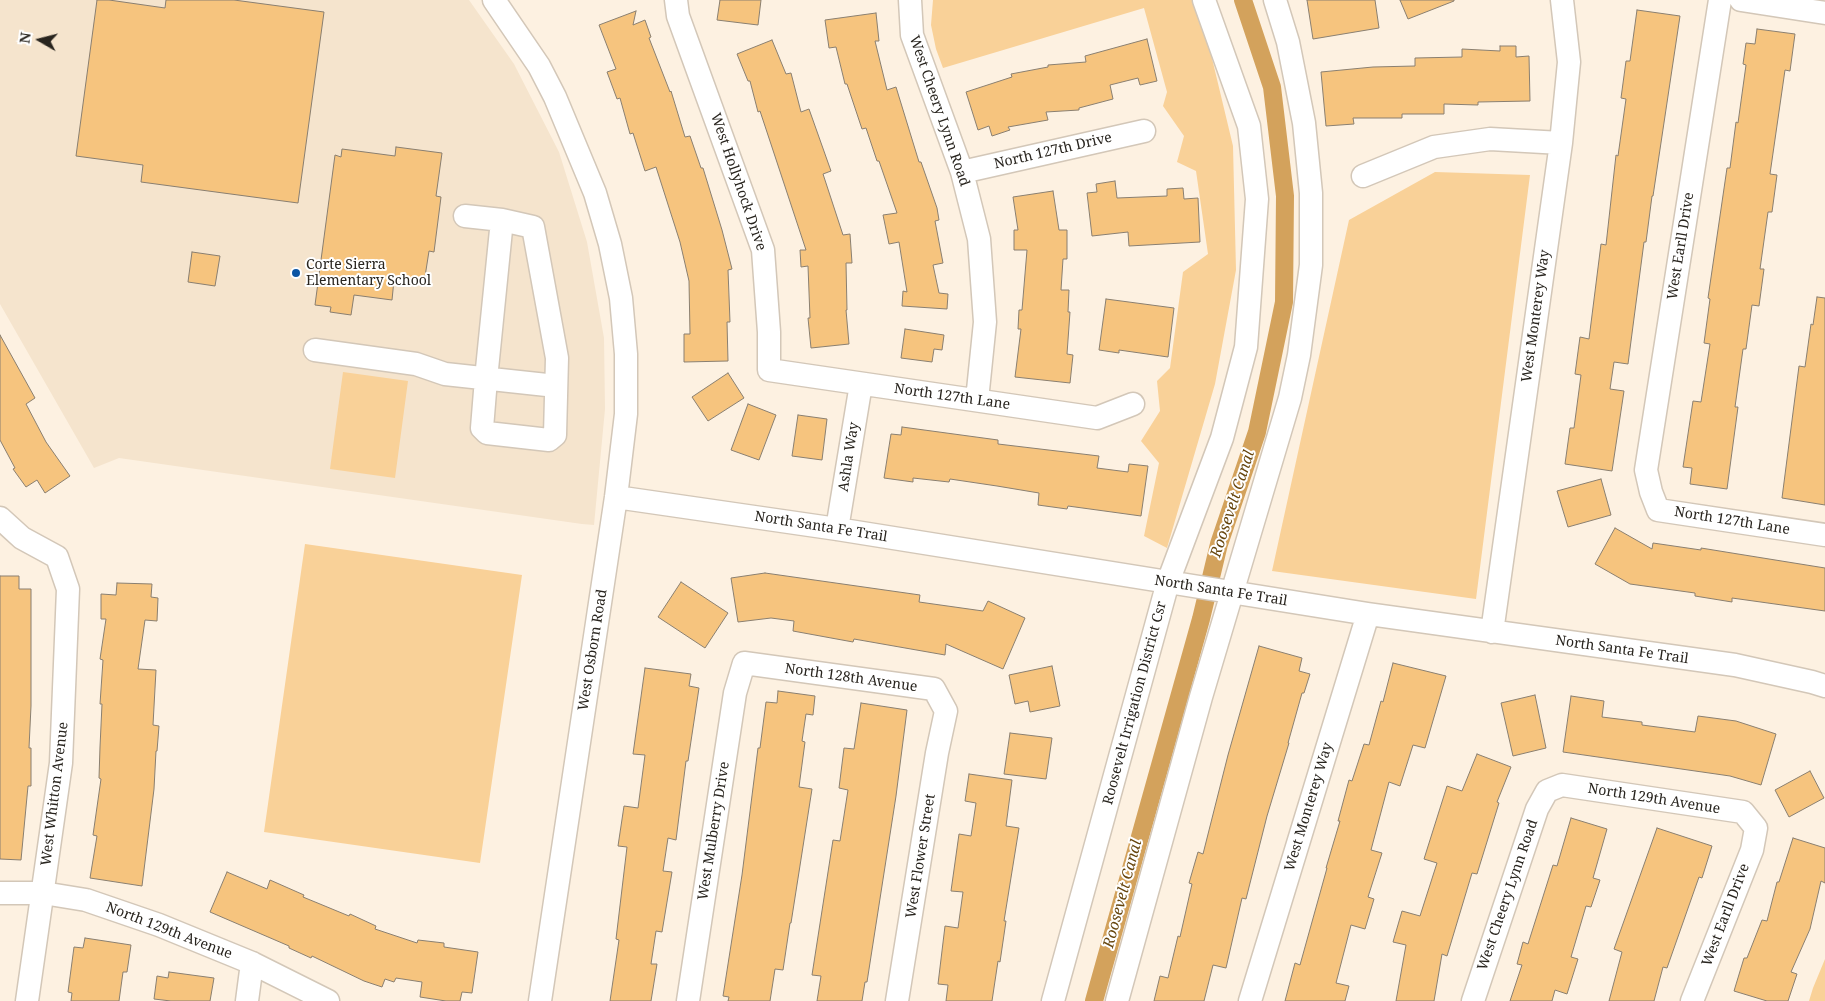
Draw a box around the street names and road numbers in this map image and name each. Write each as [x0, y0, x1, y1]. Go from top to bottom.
street label: West Cheery Lynn Road [905, 33, 973, 189]
street label: West Hollyhock Drive [707, 111, 769, 253]
street label: North 127th Drive [992, 129, 1114, 173]
street label: West Earll Drive [1664, 191, 1698, 301]
street label: West Monterey Way [1518, 249, 1554, 383]
street label: North 127th Lane [893, 381, 1011, 413]
street label: Ashla Way [835, 421, 863, 493]
street label: North 127th Lane [1673, 504, 1791, 538]
street label: North Santa Fe Trail [753, 508, 889, 546]
street label: North Santa Fe Trail [1153, 572, 1289, 610]
street label: West Osborn Road [575, 588, 611, 712]
street label: Roosevelt Irrigation District Csr [1100, 599, 1170, 807]
street label: North Santa Fe Trail [1554, 632, 1690, 668]
street label: North 128th Avenue [784, 660, 918, 696]
street label: West Whitton Avenue [38, 721, 72, 867]
street label: West Monterey Way [1281, 741, 1337, 873]
street label: West Mulberry Drive [695, 760, 733, 902]
street label: North 129th Avenue [1587, 780, 1721, 818]
street label: West Flower Street [903, 793, 939, 919]
street label: West Cheery Lynn Road [1474, 817, 1542, 973]
street label: West Earll Drive [1699, 861, 1753, 969]
street label: North 129th Avenue [104, 899, 234, 963]

